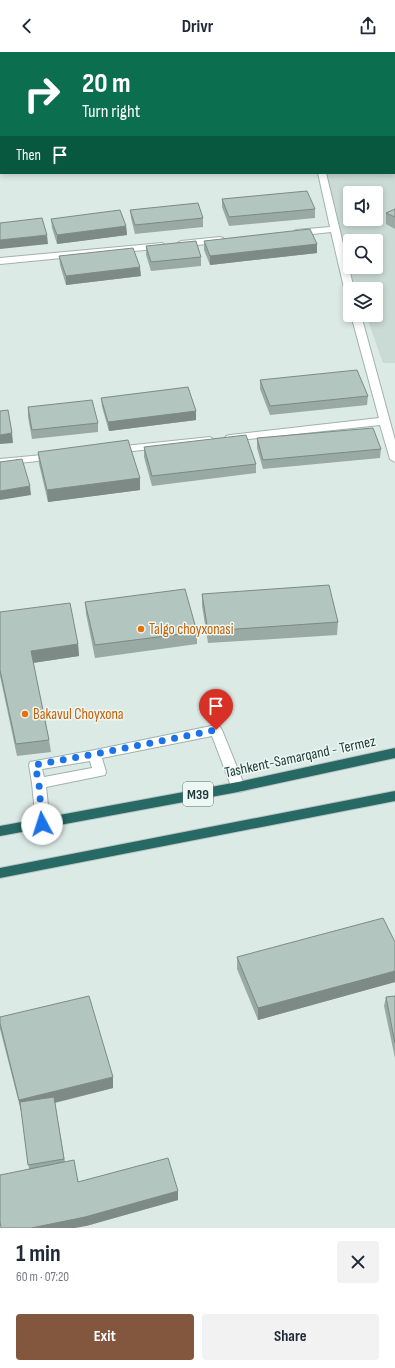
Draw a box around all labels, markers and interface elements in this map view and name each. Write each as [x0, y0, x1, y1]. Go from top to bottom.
icon: back [16, 15, 38, 37]
icon: share [357, 15, 379, 37]
text: Drivr [182, 16, 213, 37]
text: 20 m [82, 67, 131, 100]
icon: right [16, 68, 68, 120]
text: Turn right [82, 101, 140, 122]
icon: arrive [49, 144, 71, 166]
text: Then [16, 146, 41, 165]
map controls [343, 186, 383, 322]
button: sound [343, 186, 383, 226]
button: search [343, 234, 383, 274]
button: layers [343, 282, 383, 322]
place label: Talgo choyxonasi [149, 620, 234, 639]
marker: Talgo choyxonasi [136, 624, 146, 634]
pin [199, 689, 233, 730]
icon: arrive [205, 695, 227, 717]
place label: Bakavul Choyxona [33, 705, 124, 724]
marker: Bakavul Choyxona [20, 709, 30, 719]
street label: Tashkent-Samarqand - Termez [223, 732, 378, 782]
road number: M39 [183, 782, 213, 806]
position arrow [21, 803, 63, 845]
text: 1 min [16, 1239, 61, 1268]
button: close [337, 1241, 379, 1283]
text: 60 m · 07:20 [16, 1269, 69, 1285]
button: Exit [16, 1314, 194, 1360]
button: Share [202, 1314, 379, 1360]

